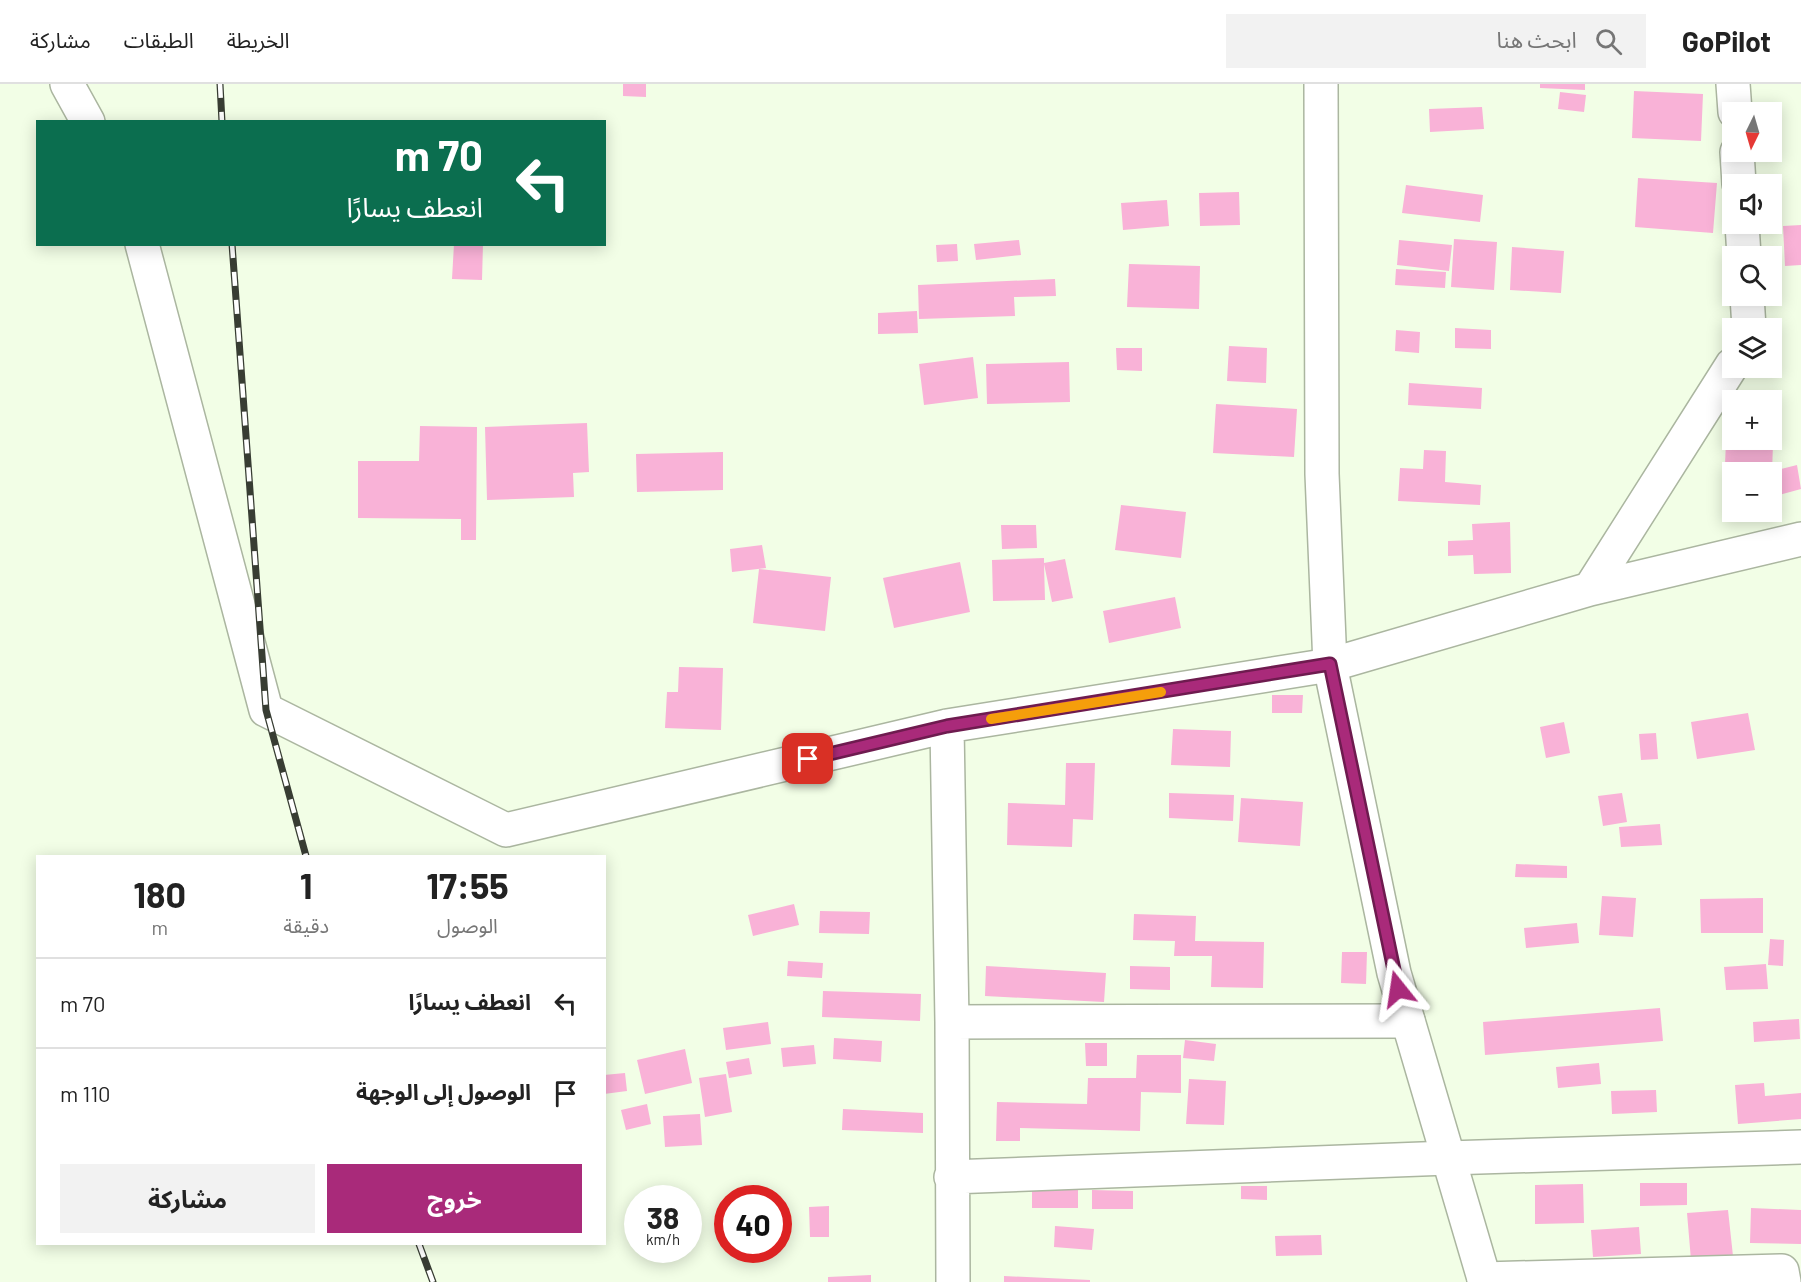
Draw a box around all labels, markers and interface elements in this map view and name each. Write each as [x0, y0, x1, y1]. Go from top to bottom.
search box [1226, 14, 1646, 68]
text: GoPilot [1682, 24, 1771, 58]
icon: search [1592, 25, 1625, 58]
text: ابحث هنا [1497, 26, 1577, 52]
text: مشاركة [30, 27, 91, 52]
text: الطبقات [124, 27, 194, 52]
text: الخريطة [227, 27, 290, 52]
north arrow [1722, 102, 1782, 162]
map controls [1722, 102, 1782, 522]
text: 70 m [395, 129, 483, 179]
icon: left [504, 144, 582, 222]
button: sound [1722, 174, 1782, 234]
text: انعطف يسارًا [346, 190, 483, 222]
button: search [1722, 246, 1782, 306]
button: layers [1722, 318, 1782, 378]
button: + [1722, 390, 1782, 450]
button: − [1722, 462, 1782, 522]
pin [782, 733, 833, 784]
icon: arrive [791, 742, 824, 775]
text: 1 [300, 863, 313, 906]
text: 17:55 [426, 863, 509, 906]
text: 180 [133, 872, 186, 915]
text: دقيقة [283, 913, 329, 937]
text: الوصول [437, 913, 498, 937]
text: m [151, 915, 168, 939]
position arrow [1366, 957, 1430, 1021]
icon: left [549, 987, 582, 1020]
text: انعطف يسارًا [408, 988, 531, 1014]
text: 70 m [60, 990, 105, 1016]
icon: arrive [549, 1077, 582, 1110]
text: الوصول إلى الوجهة [356, 1078, 531, 1104]
text: 110 m [60, 1080, 111, 1106]
button: مشاركة [60, 1164, 315, 1233]
button: خروج [327, 1164, 582, 1233]
speed limit sign: 40 [714, 1185, 792, 1263]
text: 38 [647, 1199, 679, 1235]
text: km/h [646, 1230, 680, 1248]

